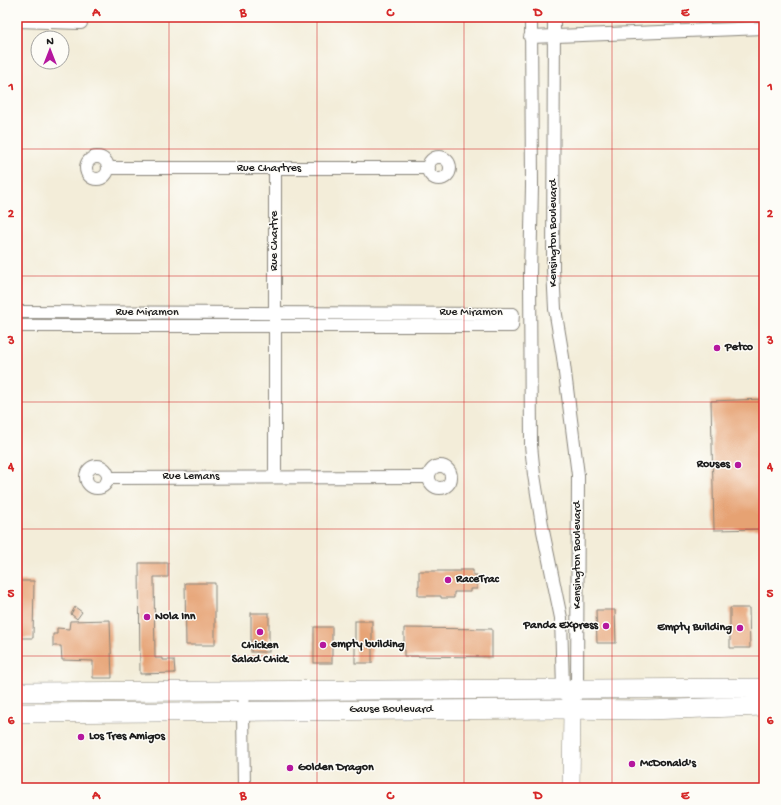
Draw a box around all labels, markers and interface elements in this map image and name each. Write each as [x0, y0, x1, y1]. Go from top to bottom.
text: A [91, 6, 101, 21]
text: B [239, 6, 248, 21]
text: C [385, 6, 395, 21]
text: D [533, 6, 543, 21]
text: E [681, 6, 690, 21]
north arrow [30, 30, 70, 70]
text: N [46, 36, 54, 48]
text: 1 [7, 80, 14, 95]
text: 1 [766, 80, 773, 95]
street label: Rue Chartres [237, 162, 302, 176]
street label: Kensington Boulevard [547, 178, 561, 287]
text: 2 [8, 207, 15, 222]
text: 2 [767, 207, 774, 222]
street label: Rue Chartre [268, 210, 282, 271]
street label: Rue Miramon [115, 306, 179, 320]
street label: Rue Miramon [439, 306, 503, 320]
text: 3 [7, 334, 15, 349]
text: 3 [766, 334, 774, 349]
place label: Petco [724, 341, 754, 355]
marker: Petco [712, 343, 722, 353]
place label: Rouses [696, 458, 731, 472]
text: 4 [7, 460, 15, 475]
marker: Rouses [733, 460, 743, 470]
text: 4 [766, 460, 774, 475]
street label: Rue Lemans [163, 470, 220, 484]
street label: Kensington Boulevard [571, 500, 585, 609]
place label: RaceTrac [455, 573, 500, 587]
marker: RaceTrac [443, 575, 453, 585]
text: 5 [8, 587, 15, 602]
text: 5 [767, 587, 774, 602]
place label: Nola Inn [155, 610, 196, 624]
marker: Nola Inn [142, 612, 152, 622]
place label: Panda Express [523, 619, 599, 633]
marker: Panda Express [601, 621, 611, 631]
place label: Empty Building [656, 621, 732, 635]
marker: Empty Building [735, 623, 745, 633]
marker: Chicken Salad Chick [255, 627, 265, 637]
place label: empty building [330, 638, 405, 652]
place label: Chicken Salad Chick [232, 639, 290, 667]
marker: empty building [318, 640, 328, 650]
street label: Gause Boulevard [349, 703, 434, 717]
text: 6 [8, 714, 15, 729]
text: 6 [767, 714, 774, 729]
place label: Los Tres Amigos [89, 730, 165, 744]
marker: Los Tres Amigos [76, 732, 86, 742]
place label: McDonald's [640, 757, 697, 771]
marker: McDonald's [627, 759, 637, 769]
place label: Golden Dragon [298, 761, 374, 775]
marker: Golden Dragon [285, 763, 295, 773]
text: A [91, 789, 101, 804]
text: B [239, 789, 248, 804]
text: C [385, 789, 395, 804]
text: D [533, 789, 543, 804]
text: E [681, 789, 690, 804]

